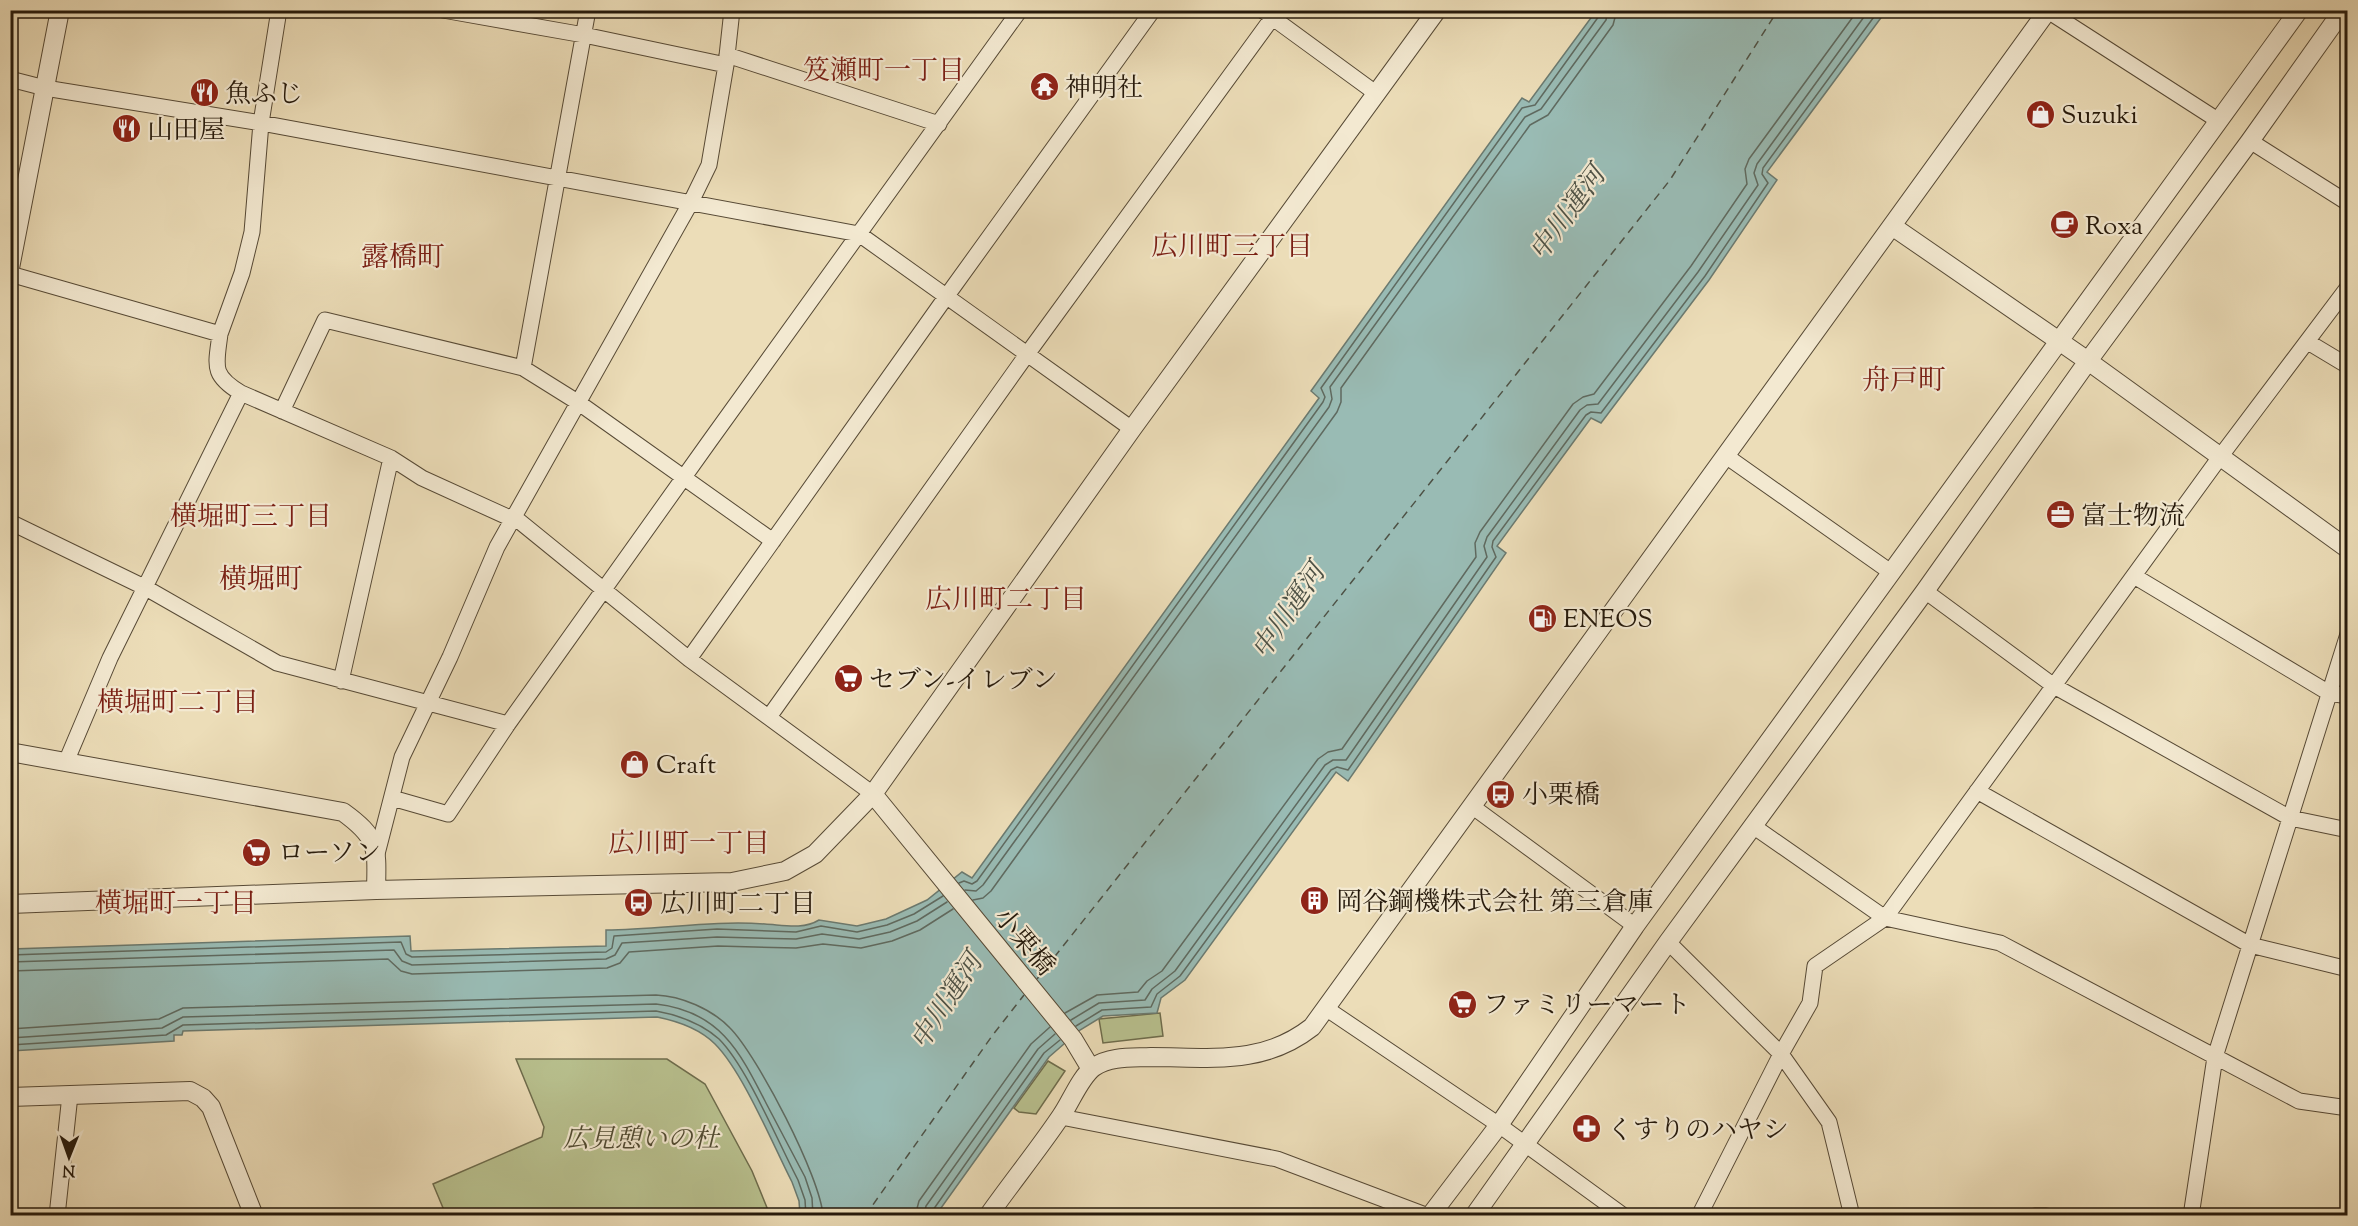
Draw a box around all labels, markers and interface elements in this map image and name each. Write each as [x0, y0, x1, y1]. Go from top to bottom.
district label: 笈瀬町一丁目 [803, 53, 965, 92]
temple icon: 神明社 [1028, 71, 1060, 103]
place label: 神明社 [1065, 71, 1143, 108]
restaurant icon: 魚ふじ [188, 77, 220, 109]
place label: 魚ふじ [225, 77, 303, 114]
shop icon: Suzuki [2024, 98, 2056, 130]
place label: Suzuki [2061, 98, 2138, 135]
restaurant icon: 山田屋 [110, 113, 142, 145]
place label: 山田屋 [147, 113, 225, 150]
water label: 中川運河 [1522, 155, 1619, 270]
cafe icon: Roxa [2048, 209, 2080, 241]
place label: Roxa [2085, 209, 2143, 246]
district label: 広川町三丁目 [1151, 229, 1313, 268]
district label: 露橋町 [361, 239, 445, 279]
district label: 舟戸町 [1862, 362, 1946, 402]
district label: 横堀町三丁目 [170, 499, 332, 538]
office icon: 富士物流 [2044, 499, 2076, 531]
place label: 富士物流 [2081, 499, 2185, 536]
water label: 中川運河 [1244, 553, 1339, 668]
district label: 横堀町 [219, 561, 303, 601]
district label: 広川町二丁目 [925, 582, 1087, 621]
fuel station icon: ENEOS [1526, 602, 1558, 634]
place label: ENEOS [1563, 602, 1653, 639]
supermarket icon: セブン-イレブン [832, 663, 864, 695]
place label: セブン-イレブン [869, 663, 1058, 700]
district label: 横堀町二丁目 [97, 685, 259, 724]
shop icon: Craft [619, 748, 651, 780]
place label: Craft [656, 748, 716, 785]
bus stop icon: 小栗橋 [1485, 778, 1517, 810]
place label: 小栗橋 [1522, 778, 1600, 815]
district label: 広川町一丁目 [608, 826, 770, 865]
supermarket icon: ローソン [241, 836, 273, 868]
place label: ローソン [278, 836, 381, 873]
building icon: 岡谷鋼機株式会社 第三倉庫 [1299, 885, 1331, 917]
place label: 岡谷鋼機株式会社 第三倉庫 [1336, 885, 1654, 922]
district label: 横堀町一丁目 [95, 886, 257, 925]
bus stop icon: 広川町二丁目 [623, 887, 655, 919]
place label: 広川町二丁目 [660, 887, 816, 924]
street label: 小栗橋 [984, 901, 1062, 984]
water label: 中川運河 [902, 942, 997, 1058]
supermarket icon: ファミリーマート [1446, 988, 1478, 1020]
place label: ファミリーマート [1483, 988, 1690, 1025]
pharmacy icon: くすりのハヤシ [1570, 1113, 1602, 1145]
place label: くすりのハヤシ [1607, 1113, 1789, 1150]
park label: 広見憩いの杜 [563, 1122, 721, 1159]
north arrow [39, 1127, 99, 1187]
text: N [62, 1158, 75, 1181]

